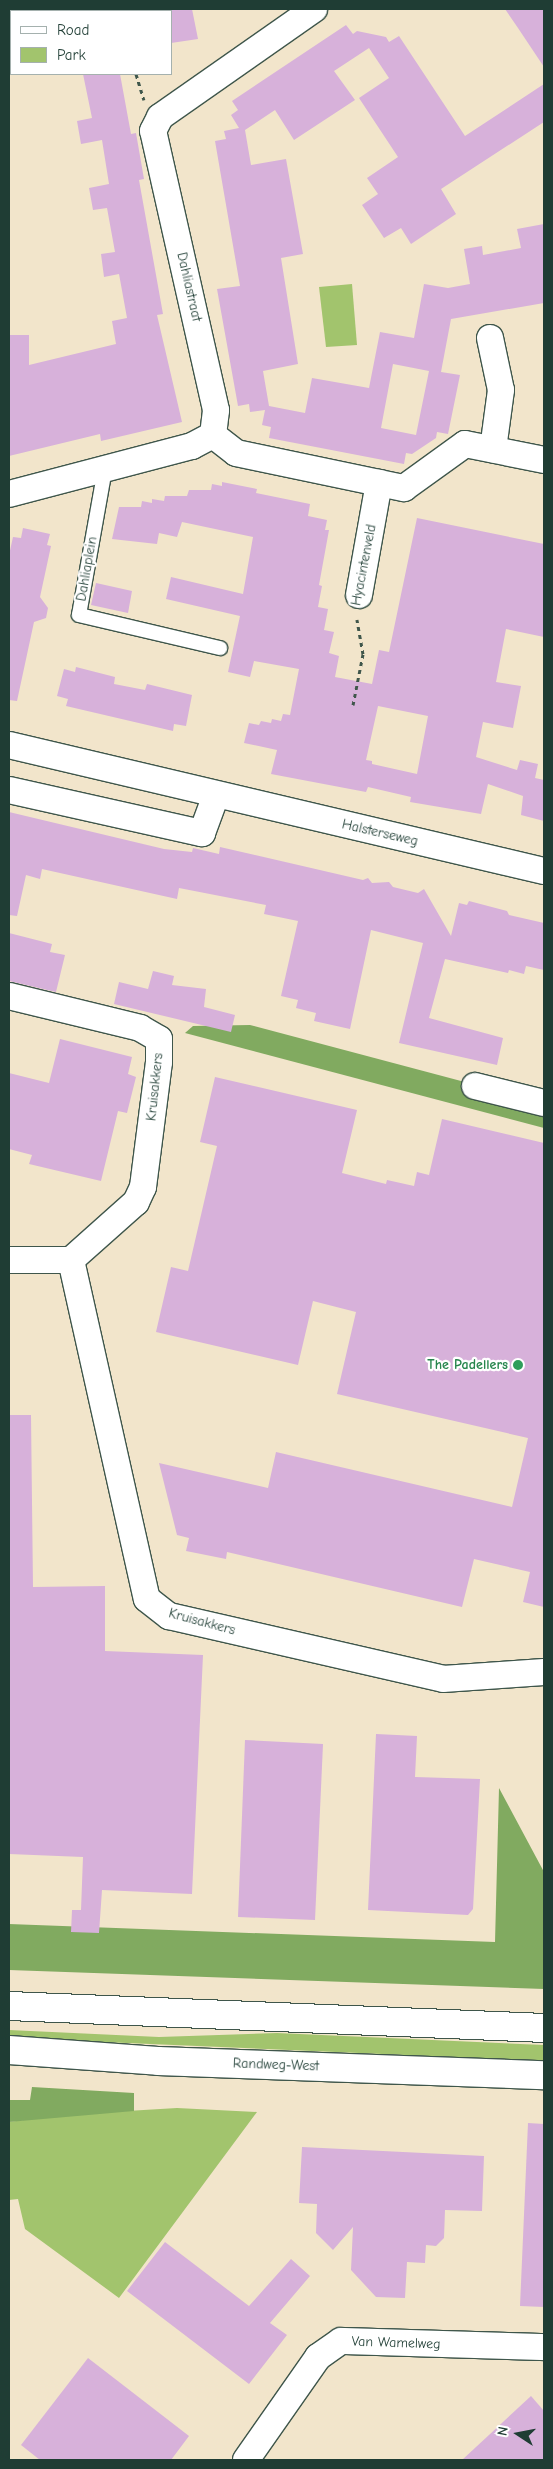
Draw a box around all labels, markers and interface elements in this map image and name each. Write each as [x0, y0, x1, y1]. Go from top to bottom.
legend [10, 10, 172, 75]
text: Road [57, 21, 89, 39]
text: Park [57, 46, 86, 64]
street label: Dahliastraat [173, 251, 205, 323]
street label: Hyacintenveld [348, 523, 380, 607]
street label: Dahliaplein [73, 535, 101, 603]
street label: Halsterseweg [340, 816, 420, 850]
street label: Kruisakkers [143, 1052, 167, 1122]
place label: The Padellers [427, 1357, 508, 1373]
marker: The Padellers [512, 1359, 524, 1371]
street label: Kruisakkers [167, 1605, 237, 1639]
street label: Randweg-West [233, 2055, 319, 2075]
street label: Van Wamelweg [351, 2333, 441, 2353]
north arrow [493, 2409, 543, 2459]
text: N [494, 2425, 512, 2437]

